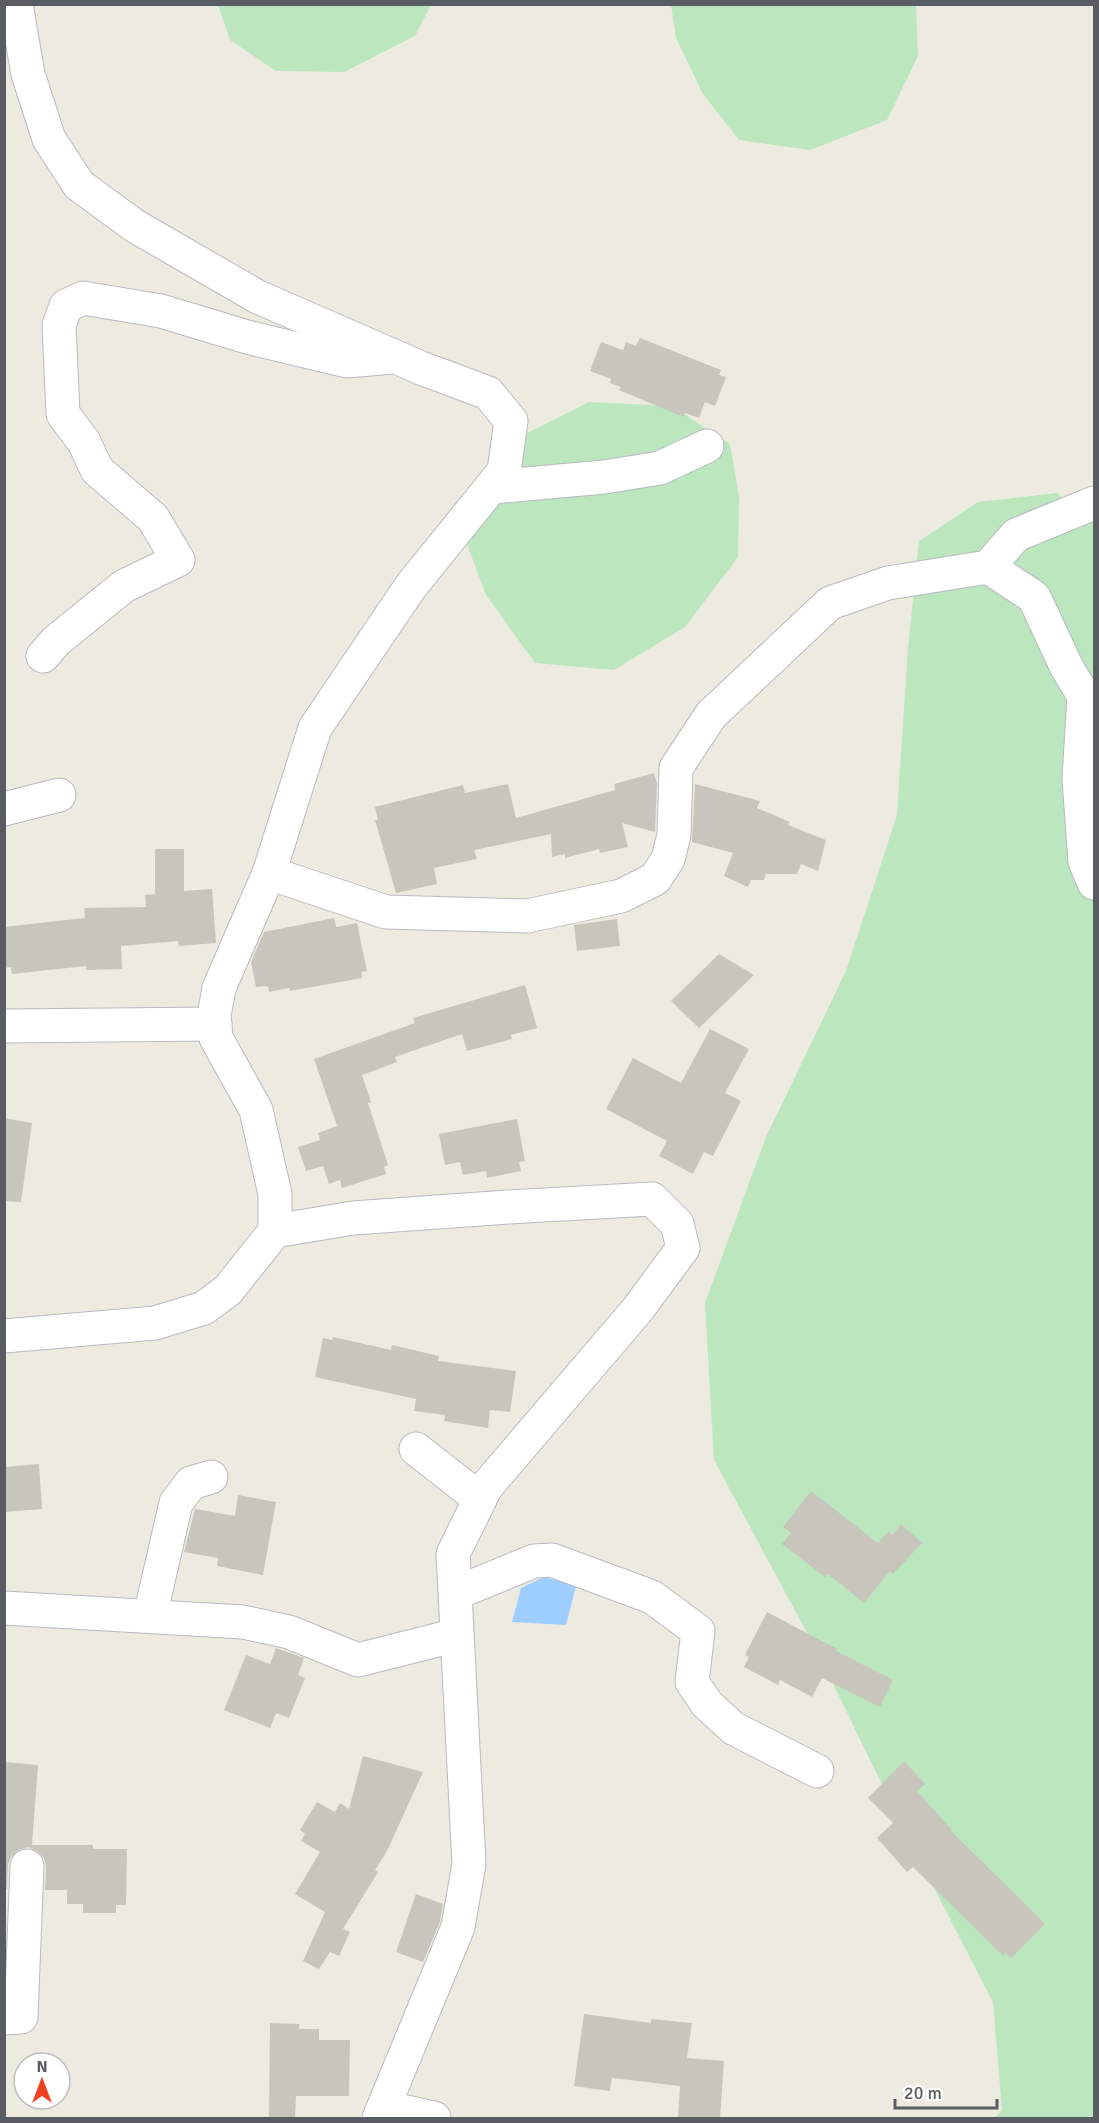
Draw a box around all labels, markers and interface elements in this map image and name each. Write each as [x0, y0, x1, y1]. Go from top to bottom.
north arrow [12, 2051, 72, 2111]
text: N [36, 2057, 48, 2077]
scale bar [895, 2072, 997, 2110]
text: 20 m [904, 2082, 942, 2104]

